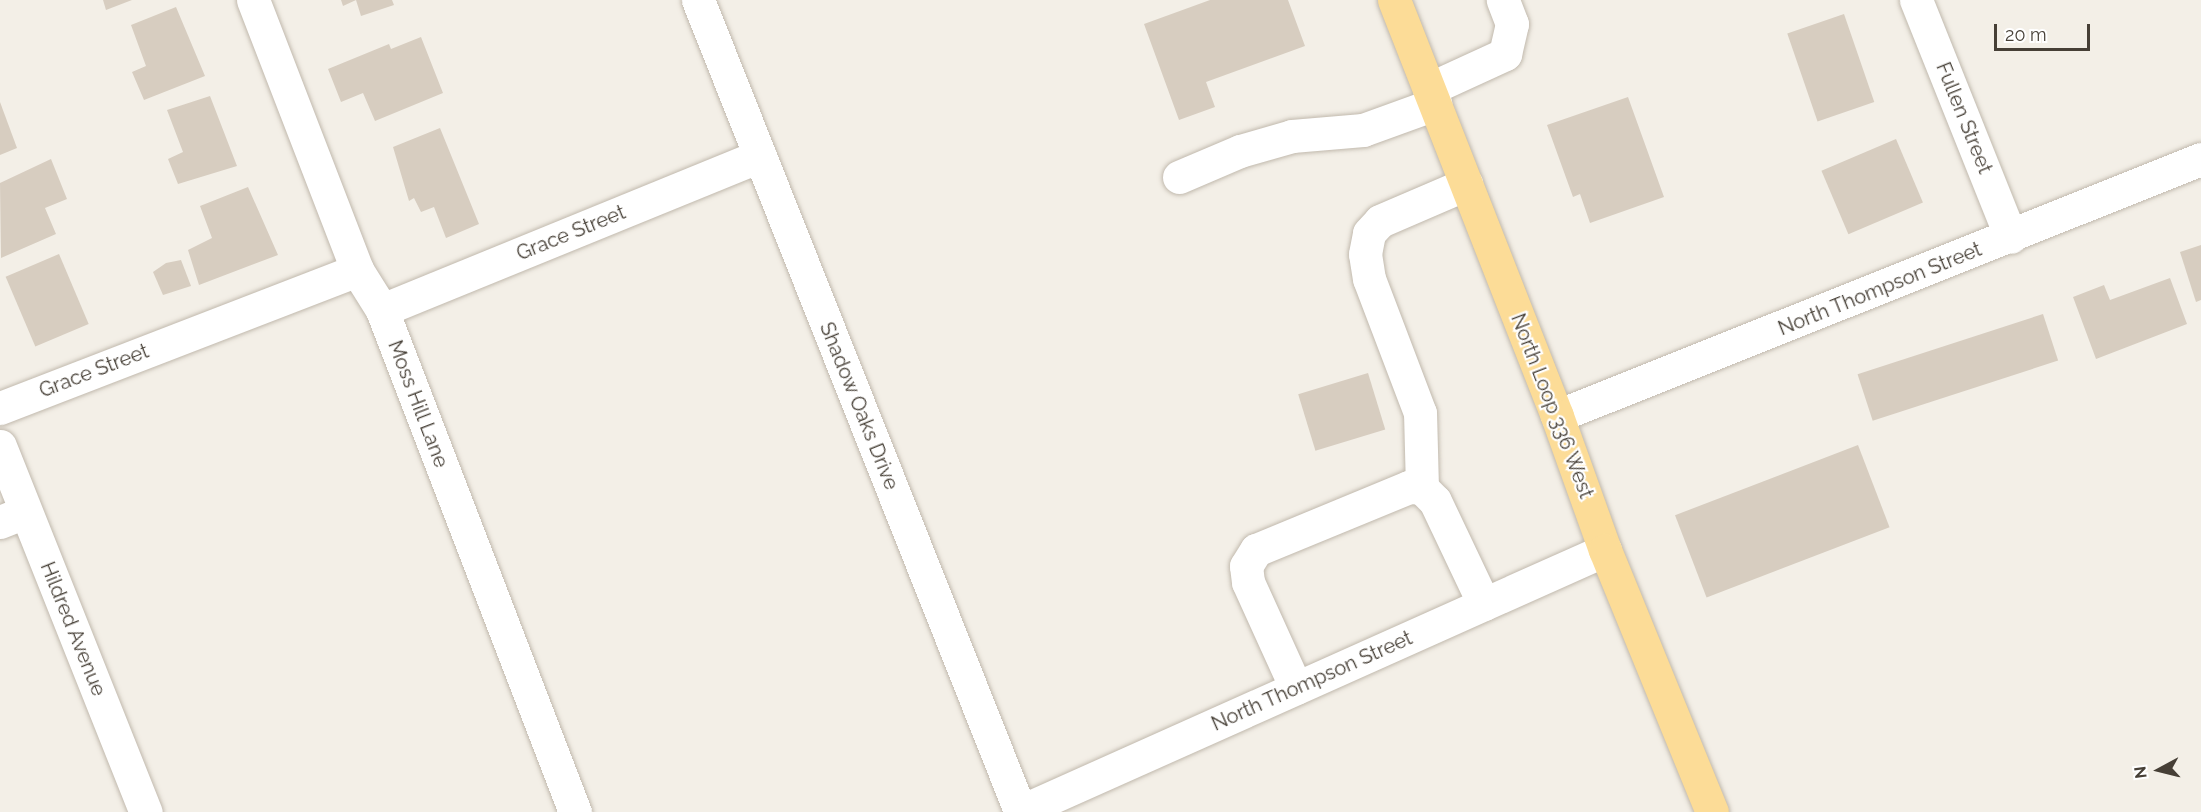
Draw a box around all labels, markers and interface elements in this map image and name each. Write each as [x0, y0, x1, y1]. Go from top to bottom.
scale bar [1997, 12, 2093, 50]
text: 20 m [2005, 24, 2047, 45]
street label: Fullen Street [1931, 59, 1997, 177]
street label: Grace Street [513, 200, 629, 266]
street label: North Thompson Street [1774, 237, 1986, 341]
street label: North Loop 336 West [1506, 310, 1598, 502]
street label: Shadow Oaks Drive [814, 319, 904, 493]
street label: Moss Hill Lane [383, 337, 453, 471]
street label: Grace Street [36, 339, 152, 403]
street label: Hildred Avenue [35, 558, 111, 700]
street label: North Thompson Street [1208, 626, 1416, 736]
north arrow [2129, 740, 2189, 800]
text: N [2130, 765, 2151, 779]

